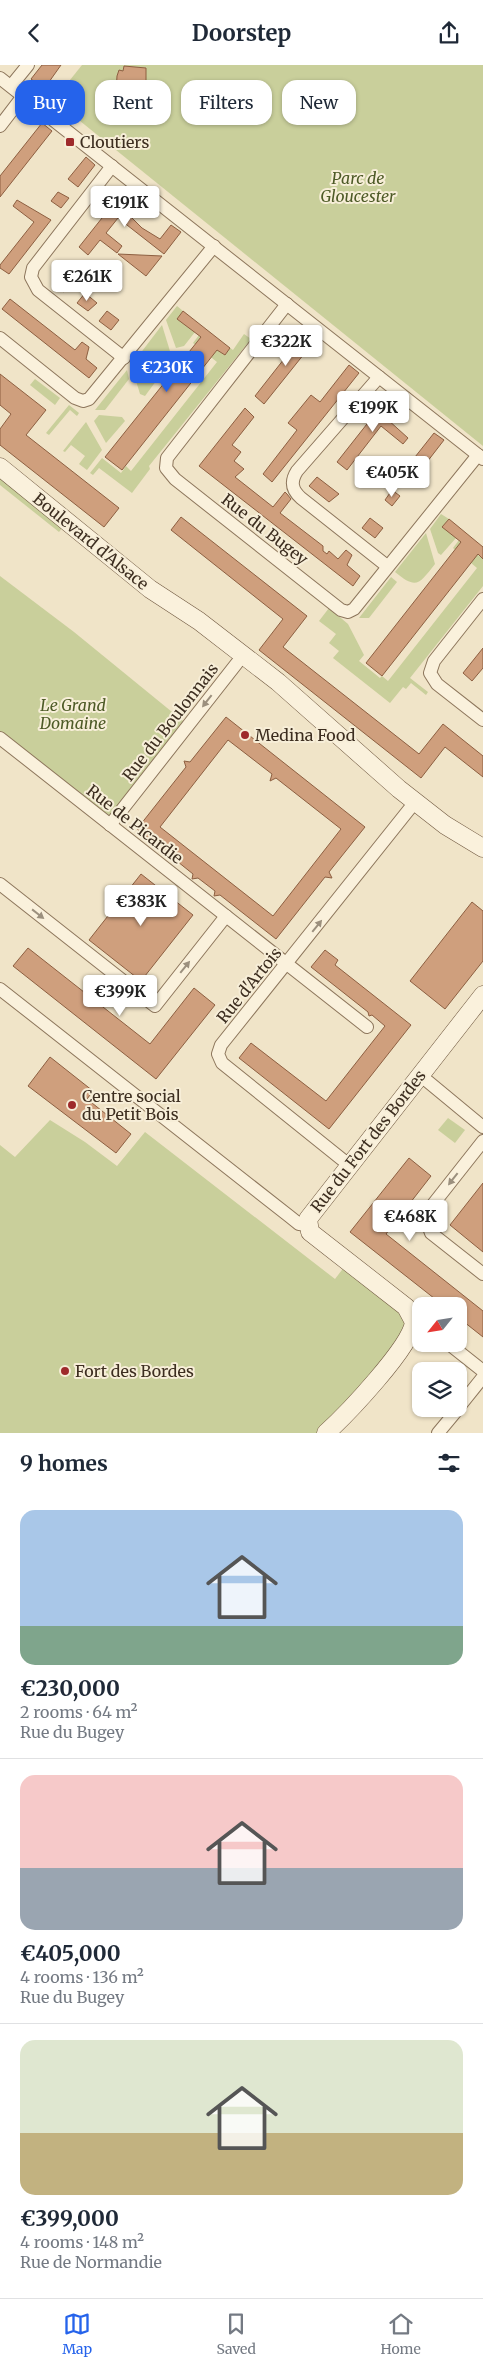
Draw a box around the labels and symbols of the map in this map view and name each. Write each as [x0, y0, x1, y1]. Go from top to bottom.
place label: Cloutiers [80, 132, 149, 152]
marker: Cloutiers [64, 136, 76, 148]
park label: Parc de Gloucester [321, 168, 396, 206]
pin: €191K [90, 185, 160, 228]
pin: €261K [52, 259, 122, 302]
pin: €322K [251, 325, 321, 367]
pin: €230K [132, 351, 202, 393]
pin: €199K [338, 391, 408, 433]
pin: €405K [357, 455, 427, 498]
street label: Boulevard d'Alsace [29, 488, 153, 594]
street label: Rue du Bugey [218, 489, 313, 569]
street label: Rue du Boulonnais [118, 659, 222, 785]
one-way arrow [201, 694, 212, 707]
park label: Le Grand Domaine [39, 695, 106, 733]
place label: Medina Food [255, 725, 356, 745]
marker: Medina Food [239, 729, 251, 741]
street label: Rue de Picardie [83, 780, 187, 868]
pin: €383K [106, 885, 176, 927]
one-way arrow [31, 909, 44, 920]
one-way arrow [311, 919, 322, 932]
street label: Rue d'Artois [212, 943, 286, 1027]
one-way arrow [180, 961, 191, 974]
pin: €399K [85, 975, 155, 1017]
street label: Rue du Fort des Bordes [306, 1066, 430, 1216]
place label: Centre social du Petit Bois [82, 1086, 181, 1124]
marker: Centre social du Petit Bois [66, 1099, 78, 1111]
one-way arrow [448, 1172, 458, 1186]
pin: €468K [375, 1199, 445, 1242]
north arrow [412, 1297, 468, 1353]
place label: Fort des Bordes [75, 1361, 194, 1381]
marker: Fort des Bordes [59, 1365, 71, 1377]

